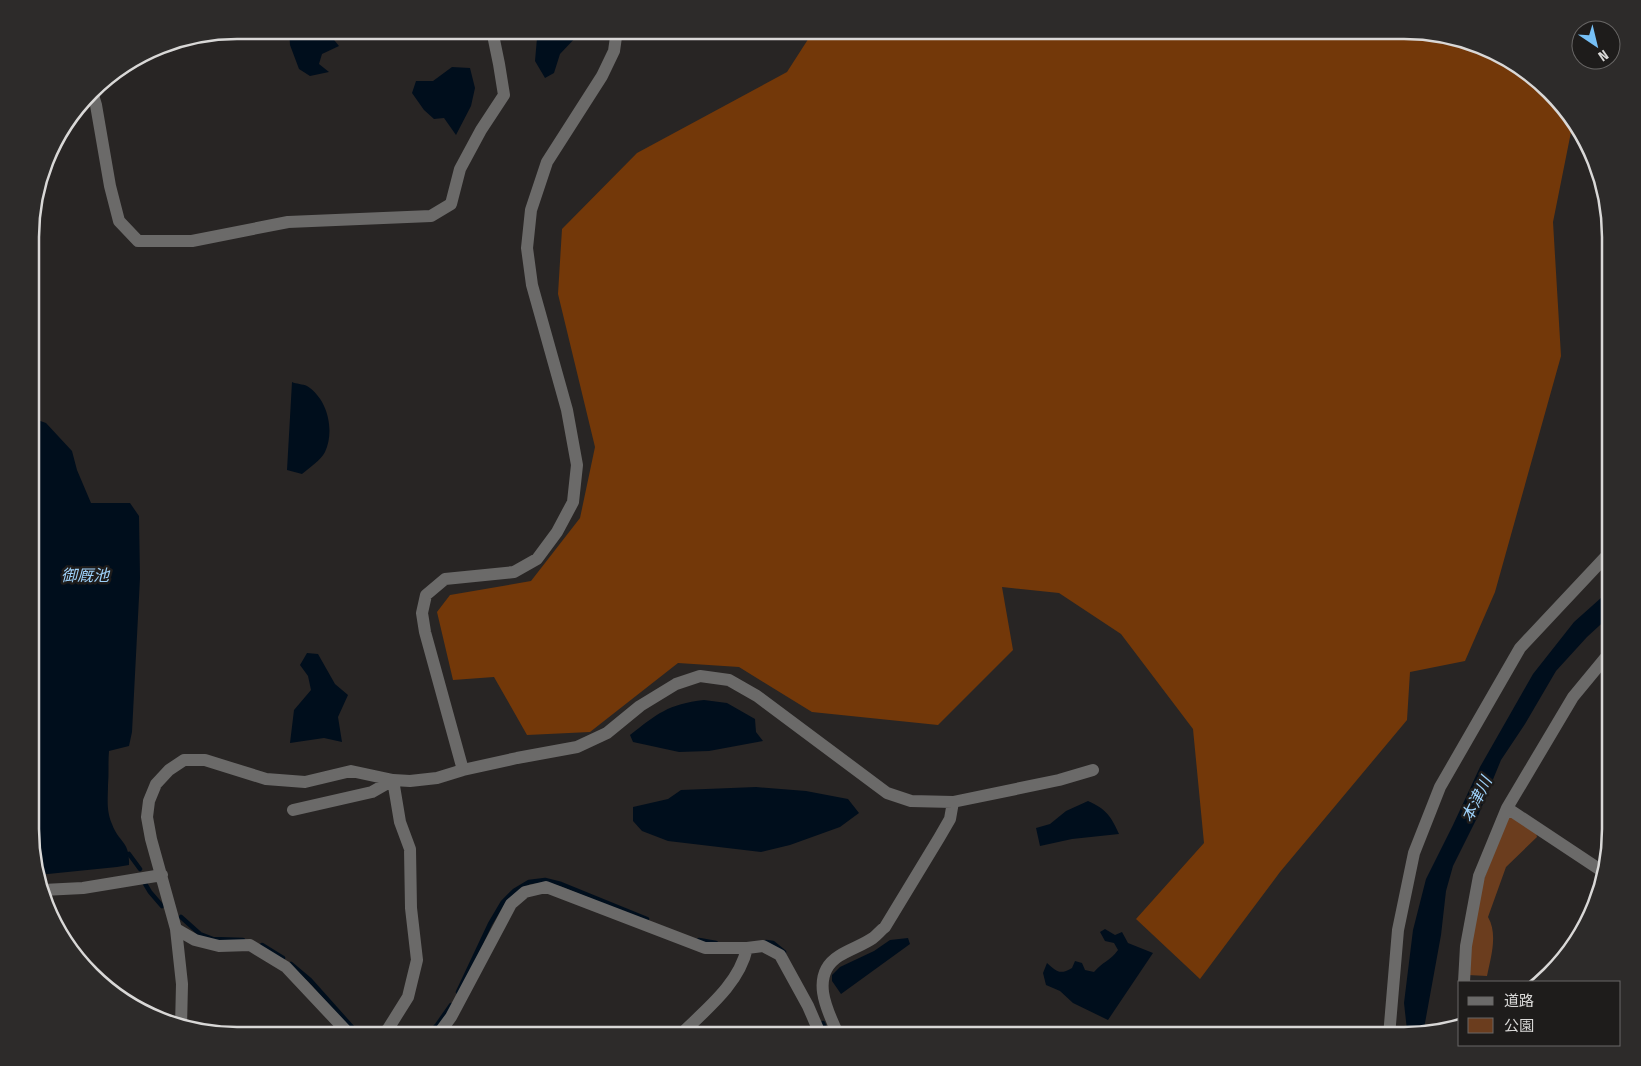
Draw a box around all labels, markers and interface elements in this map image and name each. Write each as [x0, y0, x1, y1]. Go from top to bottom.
north arrow [1571, 20, 1621, 70]
text: N [1595, 46, 1611, 65]
water label: 御厩池 [61, 566, 111, 585]
water label: 本津川 [1457, 772, 1496, 825]
legend [1458, 981, 1621, 1046]
text: 道路 [1504, 992, 1534, 1010]
text: 公園 [1504, 1017, 1534, 1035]

